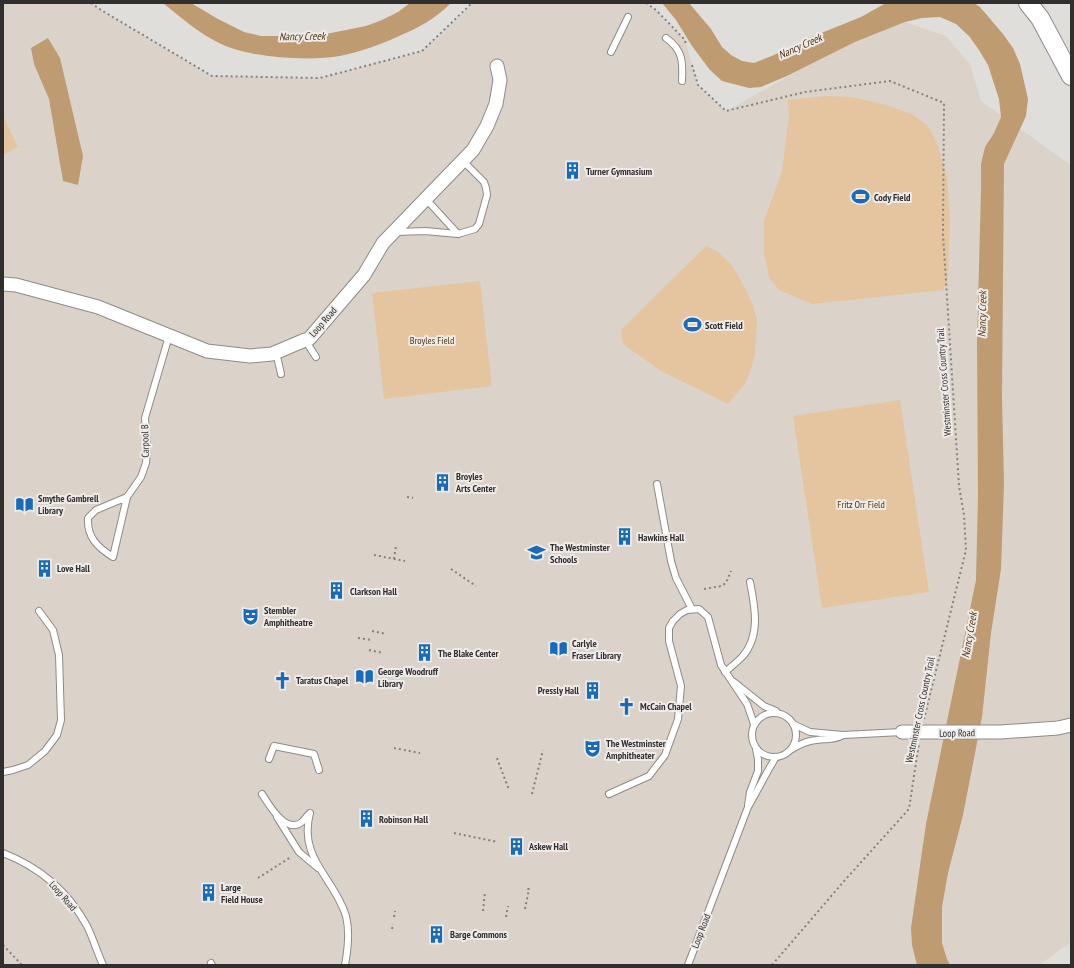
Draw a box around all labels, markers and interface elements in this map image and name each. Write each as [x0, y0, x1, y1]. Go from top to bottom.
water label: Nancy Creek [279, 29, 327, 43]
water label: Nancy Creek [776, 29, 826, 62]
building icon: Turner Gymnasium [563, 161, 583, 181]
place label: Turner Gymnasium [586, 165, 652, 178]
sports icon: Cody Field [851, 187, 871, 207]
place label: Cody Field [874, 191, 911, 204]
water label: Nancy Creek [975, 289, 989, 337]
street label: Loop Road [306, 304, 340, 340]
sports icon: Scott Field [682, 315, 702, 335]
place label: Scott Field [705, 319, 743, 332]
street label: Westminster Cross Country Trail [934, 327, 954, 436]
park label: Broyles Field [410, 334, 454, 347]
street label: Carpool B [138, 424, 152, 458]
place label: Broyles Arts Center [455, 470, 496, 495]
building icon: Broyles Arts Center [433, 472, 453, 492]
place label: Smythe Gambrell Library [38, 492, 99, 517]
library icon: Smythe Gambrell Library [15, 494, 35, 514]
park label: Fritz Orr Field [837, 498, 885, 511]
building icon: Hawkins Hall [615, 527, 635, 547]
place label: Hawkins Hall [638, 531, 685, 544]
place label: The Westminster Schools [550, 541, 610, 566]
school or university icon: The Westminster Schools [527, 543, 547, 563]
building icon: Love Hall [34, 558, 54, 578]
place label: Love Hall [57, 562, 90, 575]
building icon: Clarkson Hall [327, 581, 347, 601]
place label: Clarkson Hall [350, 585, 398, 598]
place label: Stembler Amphitheatre [263, 604, 313, 629]
theatre icon: Stembler Amphitheatre [241, 606, 261, 626]
water label: Nancy Creek [958, 609, 980, 659]
place label: Carlyle Fraser Library [572, 637, 622, 662]
library icon: Carlyle Fraser Library [549, 639, 569, 659]
building icon: The Blake Center [415, 643, 435, 663]
place label: The Blake Center [438, 647, 498, 660]
street label: Westminster Cross Country Trail [902, 655, 938, 764]
place label: George Woodruff Library [378, 665, 439, 690]
library icon: George Woodruff Library [355, 667, 375, 687]
church icon: Taratus Chapel [273, 670, 293, 690]
place label: Taratus Chapel [296, 674, 349, 687]
building icon: Pressly Hall [582, 680, 602, 700]
place label: Pressly Hall [538, 684, 580, 697]
church icon: McCain Chapel [617, 696, 637, 716]
place label: McCain Chapel [640, 700, 692, 713]
street label: Loop Road [939, 726, 975, 740]
place label: The Westminster Amphitheater [605, 737, 666, 762]
theatre icon: The Westminster Amphitheater [583, 739, 603, 759]
building icon: Robinson Hall [356, 809, 376, 829]
place label: Robinson Hall [379, 813, 429, 826]
building icon: Askew Hall [506, 836, 526, 856]
place label: Askew Hall [528, 840, 569, 853]
street label: Loop Road [46, 878, 80, 914]
place label: Large Field House [221, 881, 263, 906]
building icon: Large Field House [198, 883, 218, 903]
street label: Loop Road [689, 912, 713, 950]
building icon: Barge Commons [427, 924, 447, 944]
place label: Barge Commons [450, 928, 508, 941]

